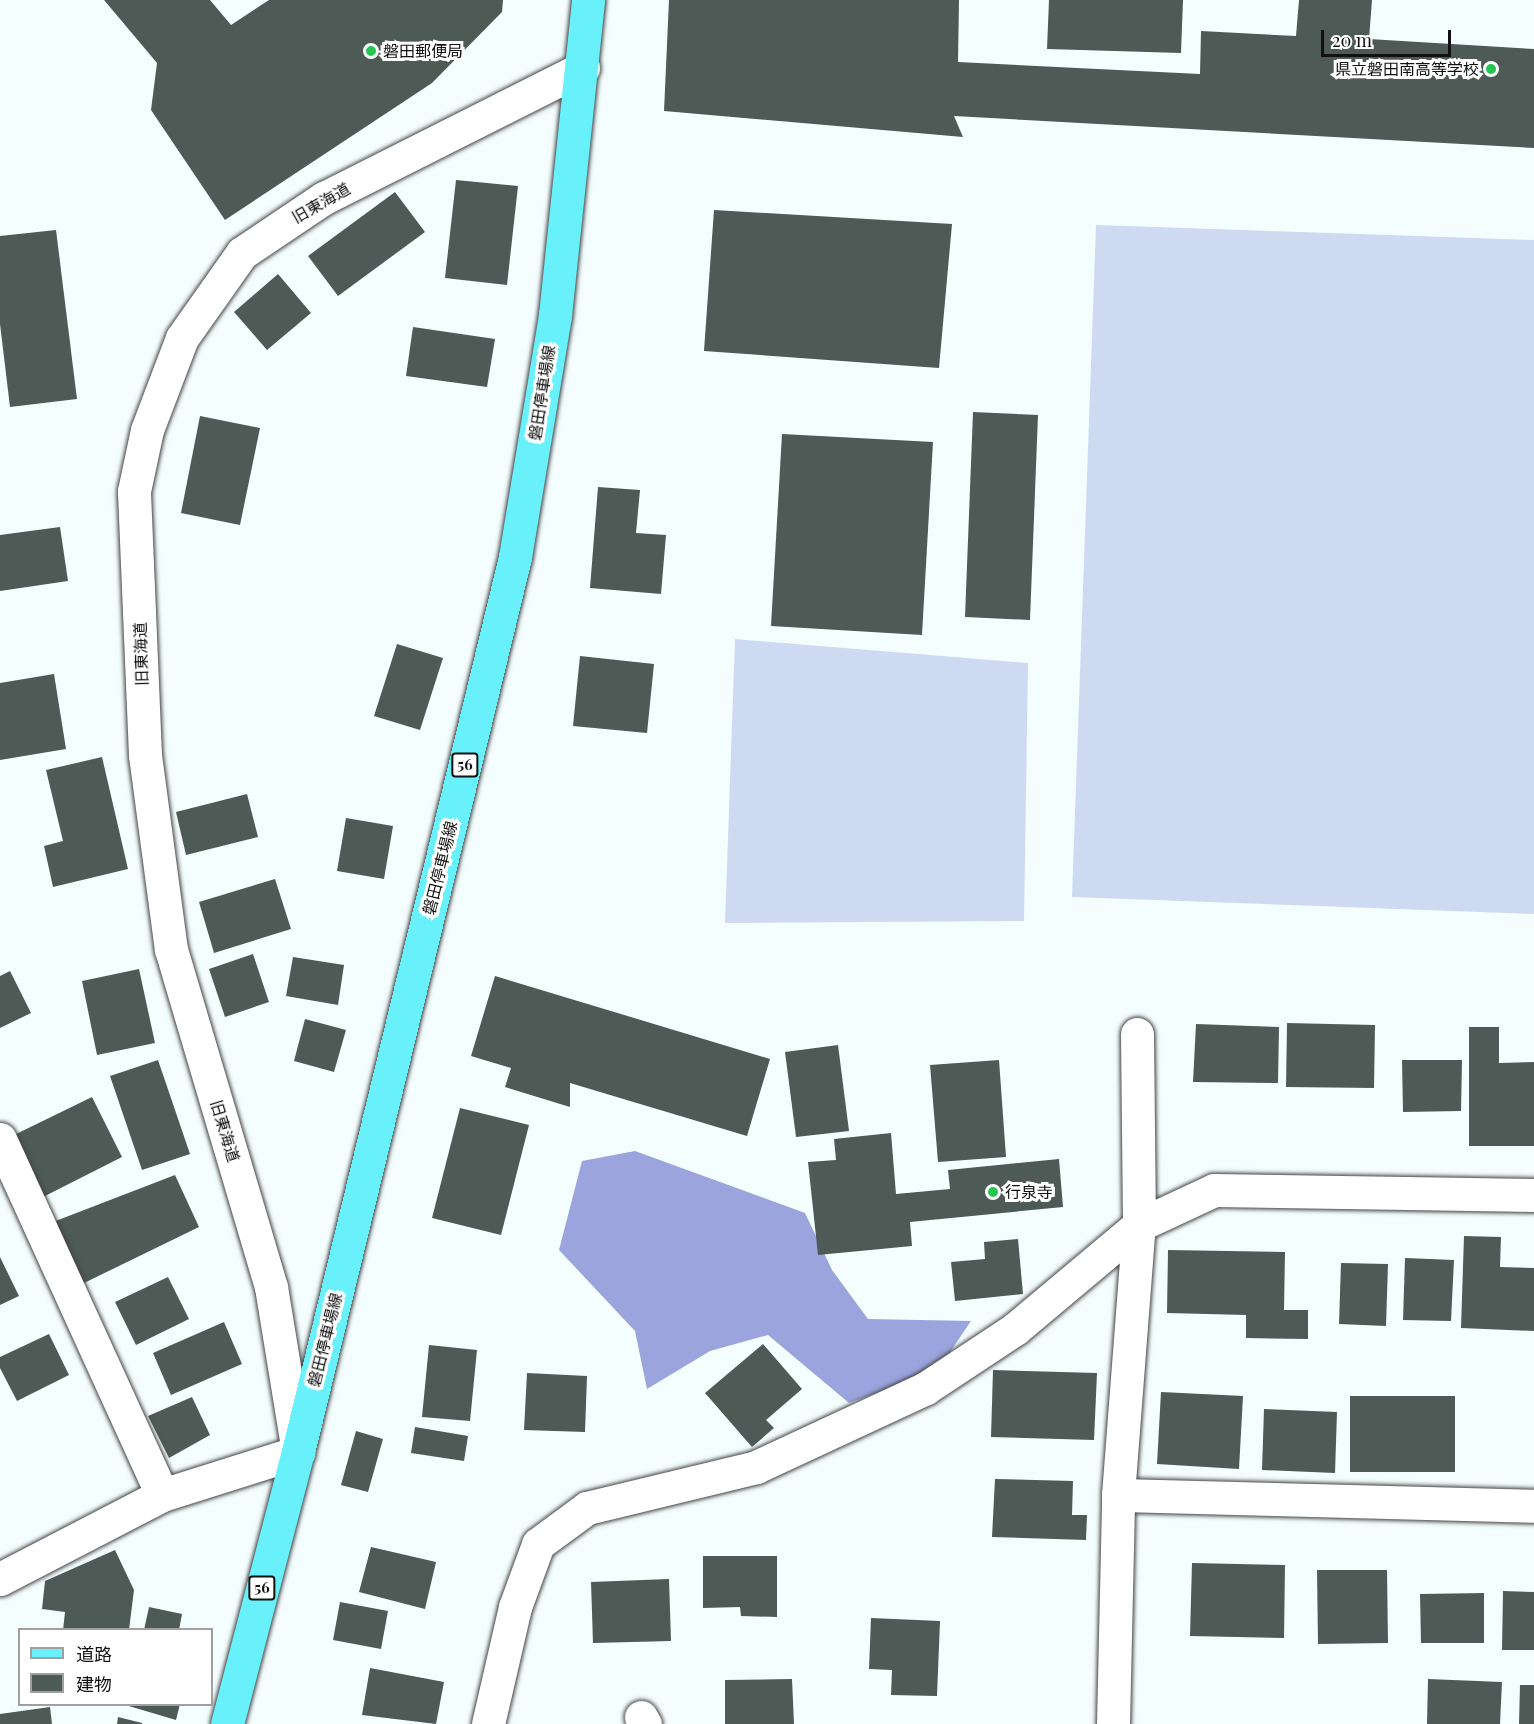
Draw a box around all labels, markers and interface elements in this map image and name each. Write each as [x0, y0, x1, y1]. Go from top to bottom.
scale bar [1324, 18, 1454, 56]
text: 20 m [1332, 28, 1372, 52]
place label: 磐田郵便局 [383, 41, 463, 61]
marker: 磐田郵便局 [364, 44, 378, 58]
place label: 県立磐田南高等学校 [1335, 59, 1479, 79]
marker: 県立磐田南高等学校 [1484, 62, 1498, 76]
street label: 旧東海道 [288, 179, 354, 227]
street label: 磐田停車場線 [525, 344, 559, 442]
street label: 旧東海道 [130, 622, 152, 686]
road number: 56 [450, 753, 480, 777]
street label: 磐田停車場線 [419, 819, 461, 917]
street label: 旧東海道 [206, 1098, 244, 1164]
place label: 行泉寺 [1005, 1182, 1053, 1202]
marker: 行泉寺 [986, 1185, 1000, 1199]
street label: 磐田停車場線 [304, 1291, 346, 1389]
road number: 56 [247, 1576, 277, 1600]
legend [18, 1628, 213, 1706]
text: 道路 [76, 1642, 112, 1666]
text: 建物 [76, 1672, 112, 1696]

